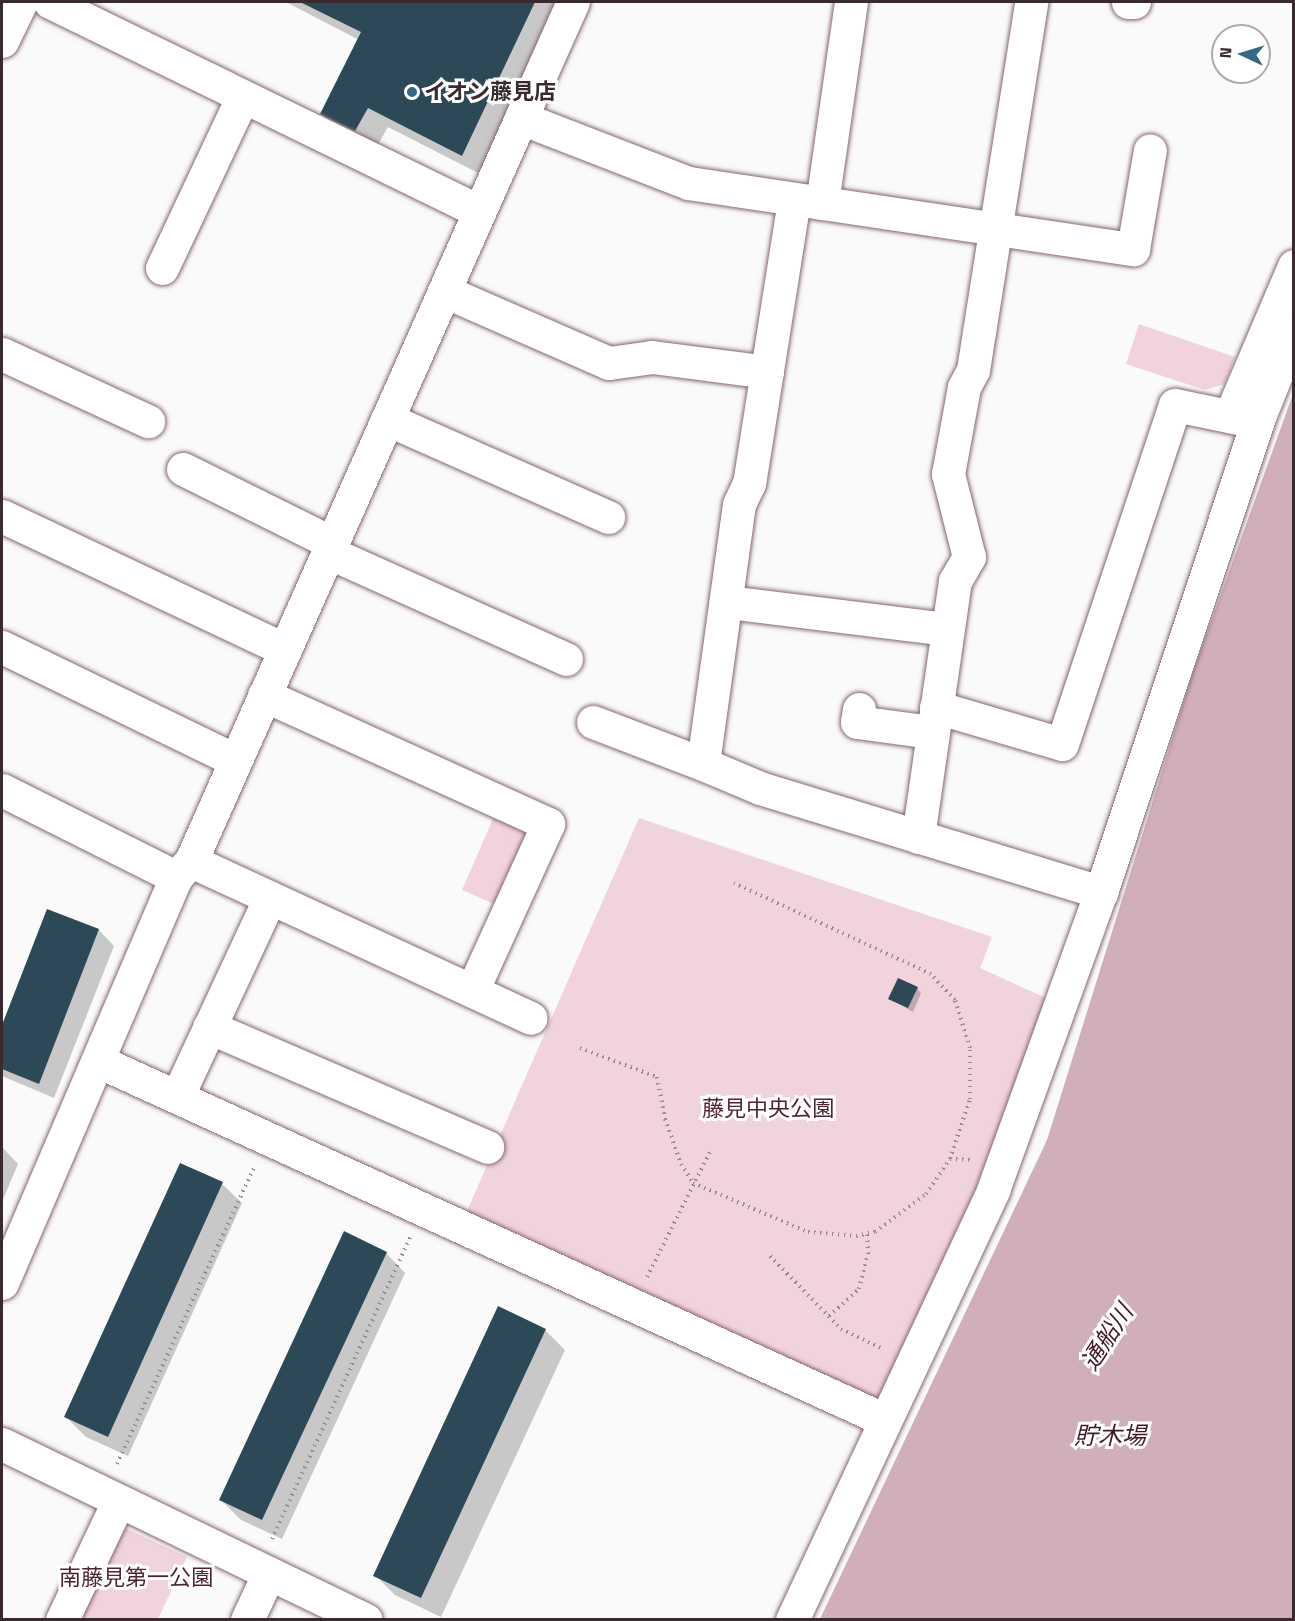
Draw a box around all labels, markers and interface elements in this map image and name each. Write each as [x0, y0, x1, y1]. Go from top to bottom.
north arrow [1211, 24, 1271, 84]
text: N [1213, 47, 1237, 59]
place label: イオン藤見店 [424, 79, 556, 105]
marker: イオン藤見店 [405, 85, 419, 99]
park label: 藤見中央公園 [702, 1096, 834, 1122]
water label: 通船川 [1075, 1299, 1139, 1375]
water label: 貯木場 [1074, 1422, 1146, 1450]
park label: 南藤見第一公園 [59, 1565, 213, 1591]

